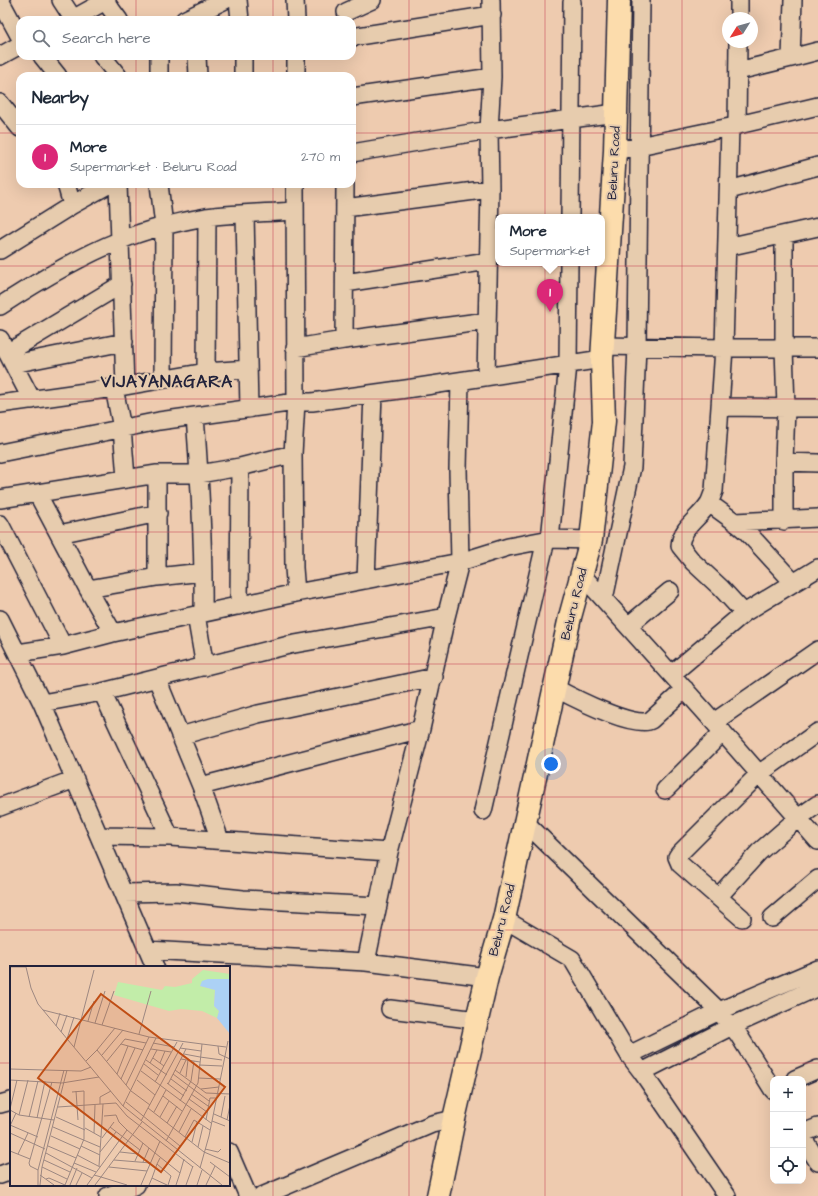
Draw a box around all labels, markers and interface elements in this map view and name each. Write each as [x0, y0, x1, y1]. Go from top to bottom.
north arrow [722, 12, 758, 48]
search box [16, 16, 356, 60]
icon: search [30, 27, 52, 49]
text: Search here [62, 28, 151, 49]
text: Nearby [32, 86, 89, 110]
street label: Beluru Road [603, 125, 625, 200]
text: More [70, 137, 107, 158]
text: 1 [44, 148, 46, 166]
text: 270 m [301, 148, 340, 166]
text: Supermarket · Beluru Road [70, 158, 237, 176]
popup [495, 214, 605, 266]
text: More [510, 221, 547, 242]
text: Supermarket [510, 242, 590, 260]
pin: 1 [537, 279, 563, 312]
district label: VIJAYANAGARA [100, 370, 233, 394]
street label: Beluru Road [556, 566, 592, 642]
your location [541, 754, 561, 774]
street label: Beluru Road [484, 882, 520, 958]
inset map [10, 966, 230, 1186]
map controls [770, 1076, 806, 1184]
button: + [770, 1076, 806, 1112]
button: − [770, 1112, 806, 1148]
button: locate [770, 1148, 806, 1184]

